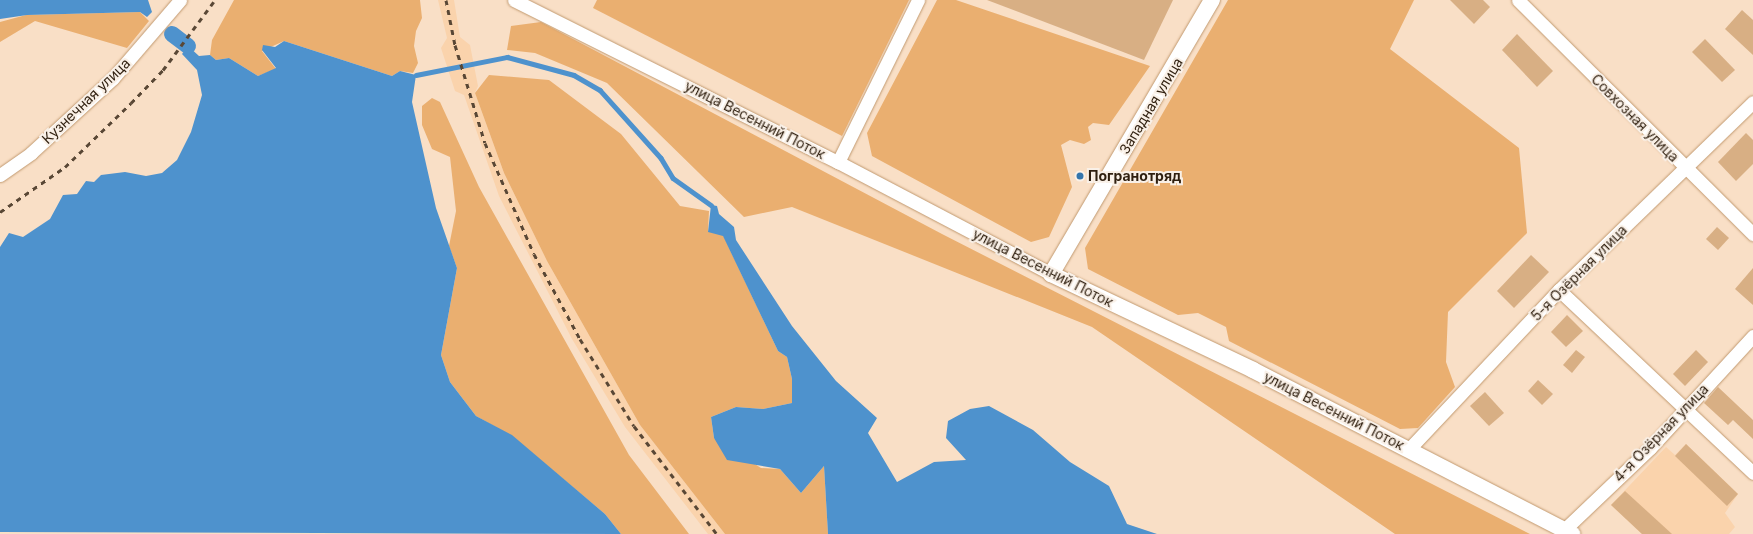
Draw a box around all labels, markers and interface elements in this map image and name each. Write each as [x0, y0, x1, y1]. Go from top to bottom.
street label: Кузнечная улица [39, 55, 133, 147]
street label: Западная улица [1116, 55, 1186, 157]
street label: Совхозная улица [1588, 71, 1682, 165]
street label: улица Весенний Поток [682, 77, 828, 163]
place label: Погранотряд [1088, 168, 1181, 184]
marker: Погранотряд [1075, 171, 1085, 181]
street label: 5-я Озёрная улица [1528, 222, 1630, 324]
street label: улица Весенний Поток [970, 225, 1116, 311]
street label: улица Весенний Поток [1261, 368, 1407, 454]
street label: 4-я Озёрная улица [1610, 381, 1712, 485]

